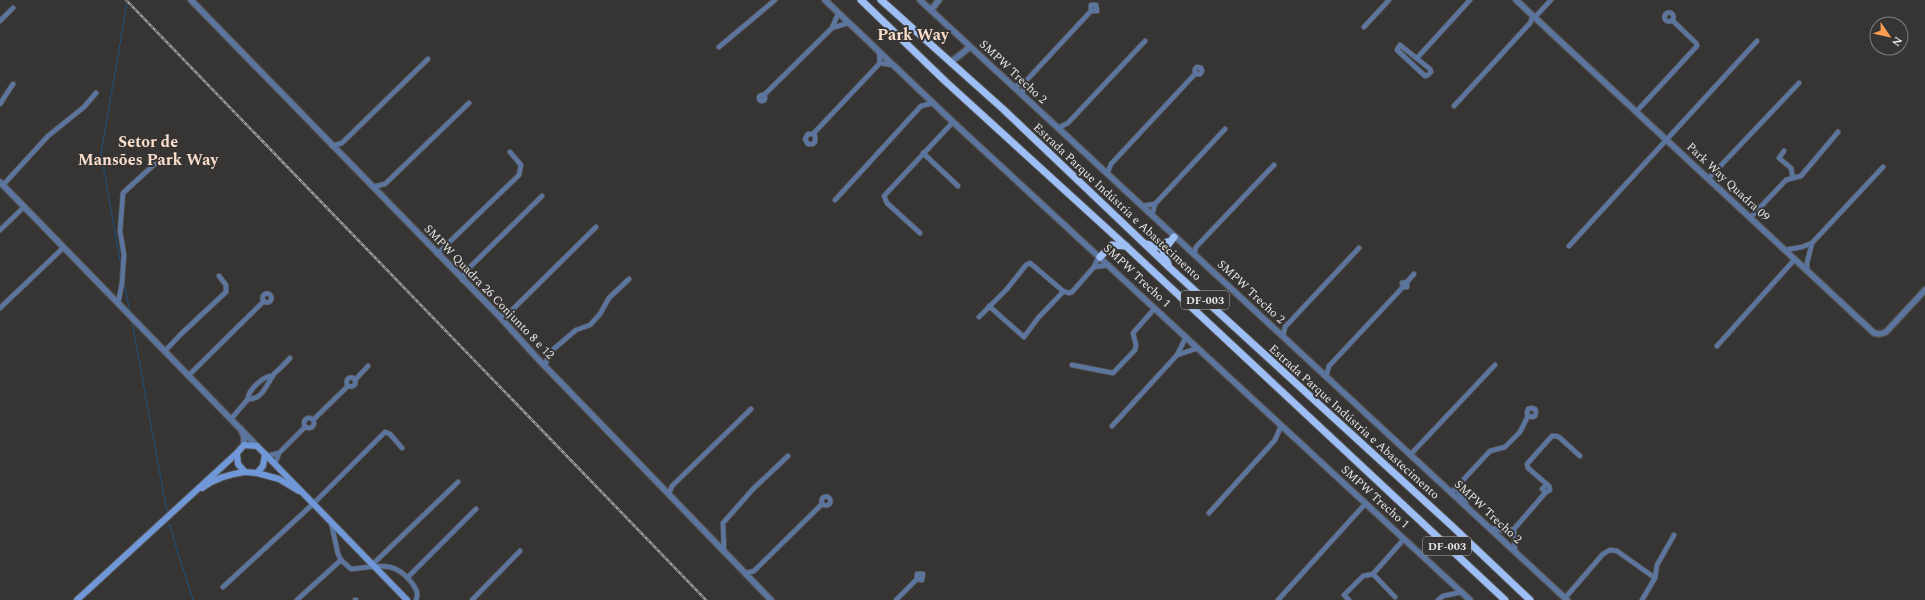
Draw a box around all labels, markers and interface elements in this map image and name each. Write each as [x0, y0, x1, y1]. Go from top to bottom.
north arrow [1869, 16, 1909, 56]
district label: Park Way [877, 23, 950, 47]
text: N [1887, 33, 1906, 50]
street label: SMPW Trecho 2 [975, 35, 1051, 109]
street label: Estrada Parque Indústria e Abastecimento [1028, 119, 1206, 285]
district label: Setor de Mansões Park Way [78, 130, 220, 172]
street label: Park Way Quadra 09 [1682, 138, 1774, 226]
street label: SMPW Quadra 26 Conjunto 8 e 12 [419, 220, 559, 364]
street label: SMPW Trecho 1 [1099, 239, 1175, 313]
street label: SMPW Trecho 2 [1213, 255, 1289, 329]
road number: DF-003 [1181, 291, 1229, 309]
street label: Estrada Parque Indústria e Abastecimento [1264, 340, 1444, 504]
street label: SMPW Trecho 1 [1336, 461, 1414, 533]
street label: SMPW Trecho 2 [1450, 475, 1526, 549]
road number: DF-003 [1423, 537, 1471, 555]

